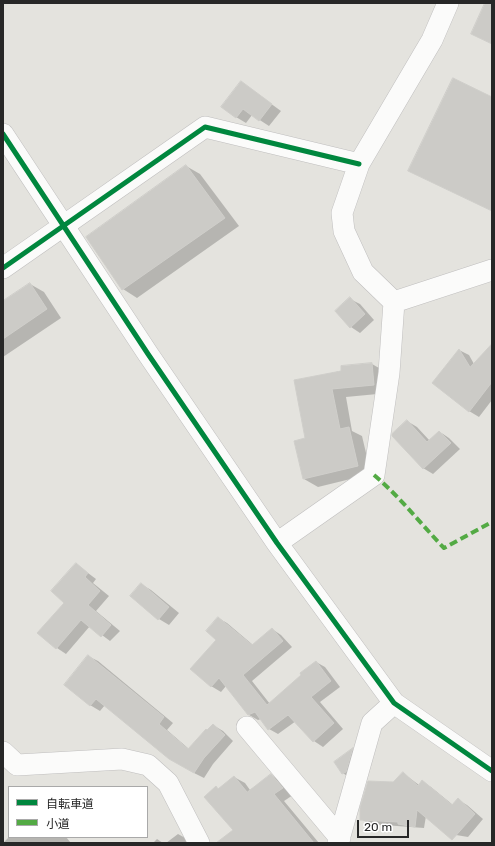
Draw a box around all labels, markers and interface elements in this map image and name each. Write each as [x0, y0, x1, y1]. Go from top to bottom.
legend [8, 786, 148, 838]
text: 自転車道 [46, 797, 94, 811]
scale bar [359, 812, 411, 838]
text: 小道 [46, 817, 70, 831]
text: 20 m [364, 820, 392, 834]

